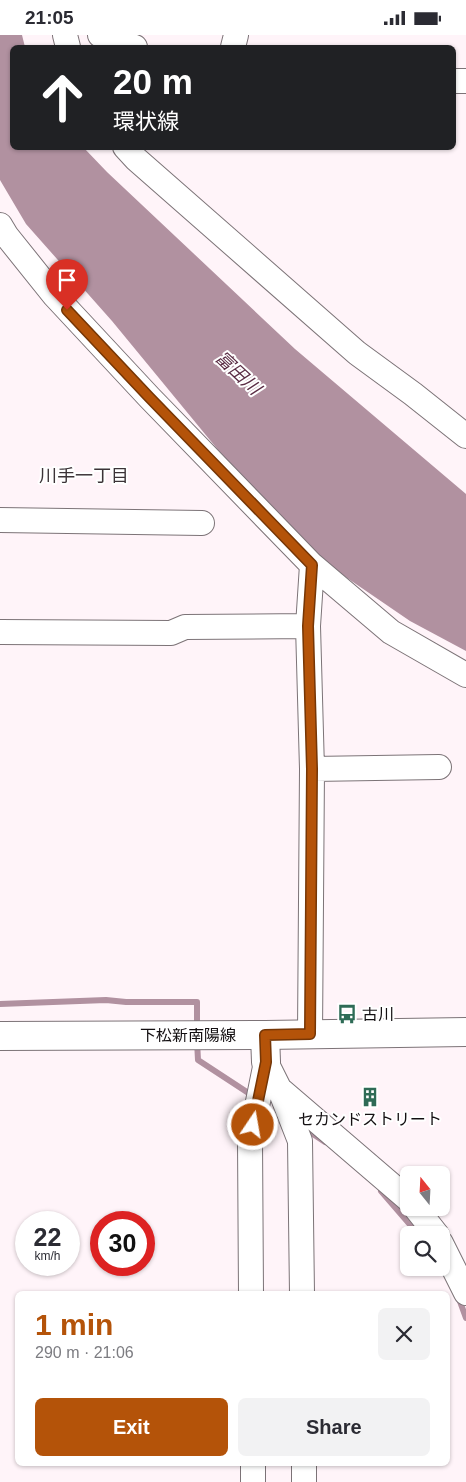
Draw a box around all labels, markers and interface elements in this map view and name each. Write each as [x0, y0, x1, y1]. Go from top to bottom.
text: 21:05 [25, 7, 74, 28]
text: 20 m [113, 62, 193, 101]
icon: ahead [30, 65, 95, 130]
text: 環状線 [113, 109, 179, 134]
pin [46, 259, 88, 310]
icon: arrive [53, 266, 81, 294]
water label: 富田川 [211, 347, 266, 400]
district label: 川手一丁目 [39, 466, 129, 486]
bus stop icon: 古川 [336, 1003, 358, 1025]
place label: 古川 [362, 1006, 394, 1023]
street label: 下松新南陽線 [140, 1027, 236, 1044]
building icon: セカンドストリート [359, 1086, 381, 1108]
position arrow [226, 1098, 278, 1150]
place label: セカンドストリート [298, 1111, 442, 1128]
north arrow [400, 1166, 450, 1216]
map controls [400, 1166, 450, 1276]
speed limit sign: 30 [90, 1211, 155, 1276]
text: 22 [34, 1223, 61, 1251]
button: search [400, 1226, 450, 1276]
text: km/h [34, 1249, 61, 1263]
text: 1 min [35, 1308, 113, 1341]
button: close [378, 1308, 430, 1360]
text: 290 m · 21:06 [35, 1344, 134, 1361]
button: Exit [35, 1398, 228, 1456]
button: Share [238, 1398, 430, 1456]

